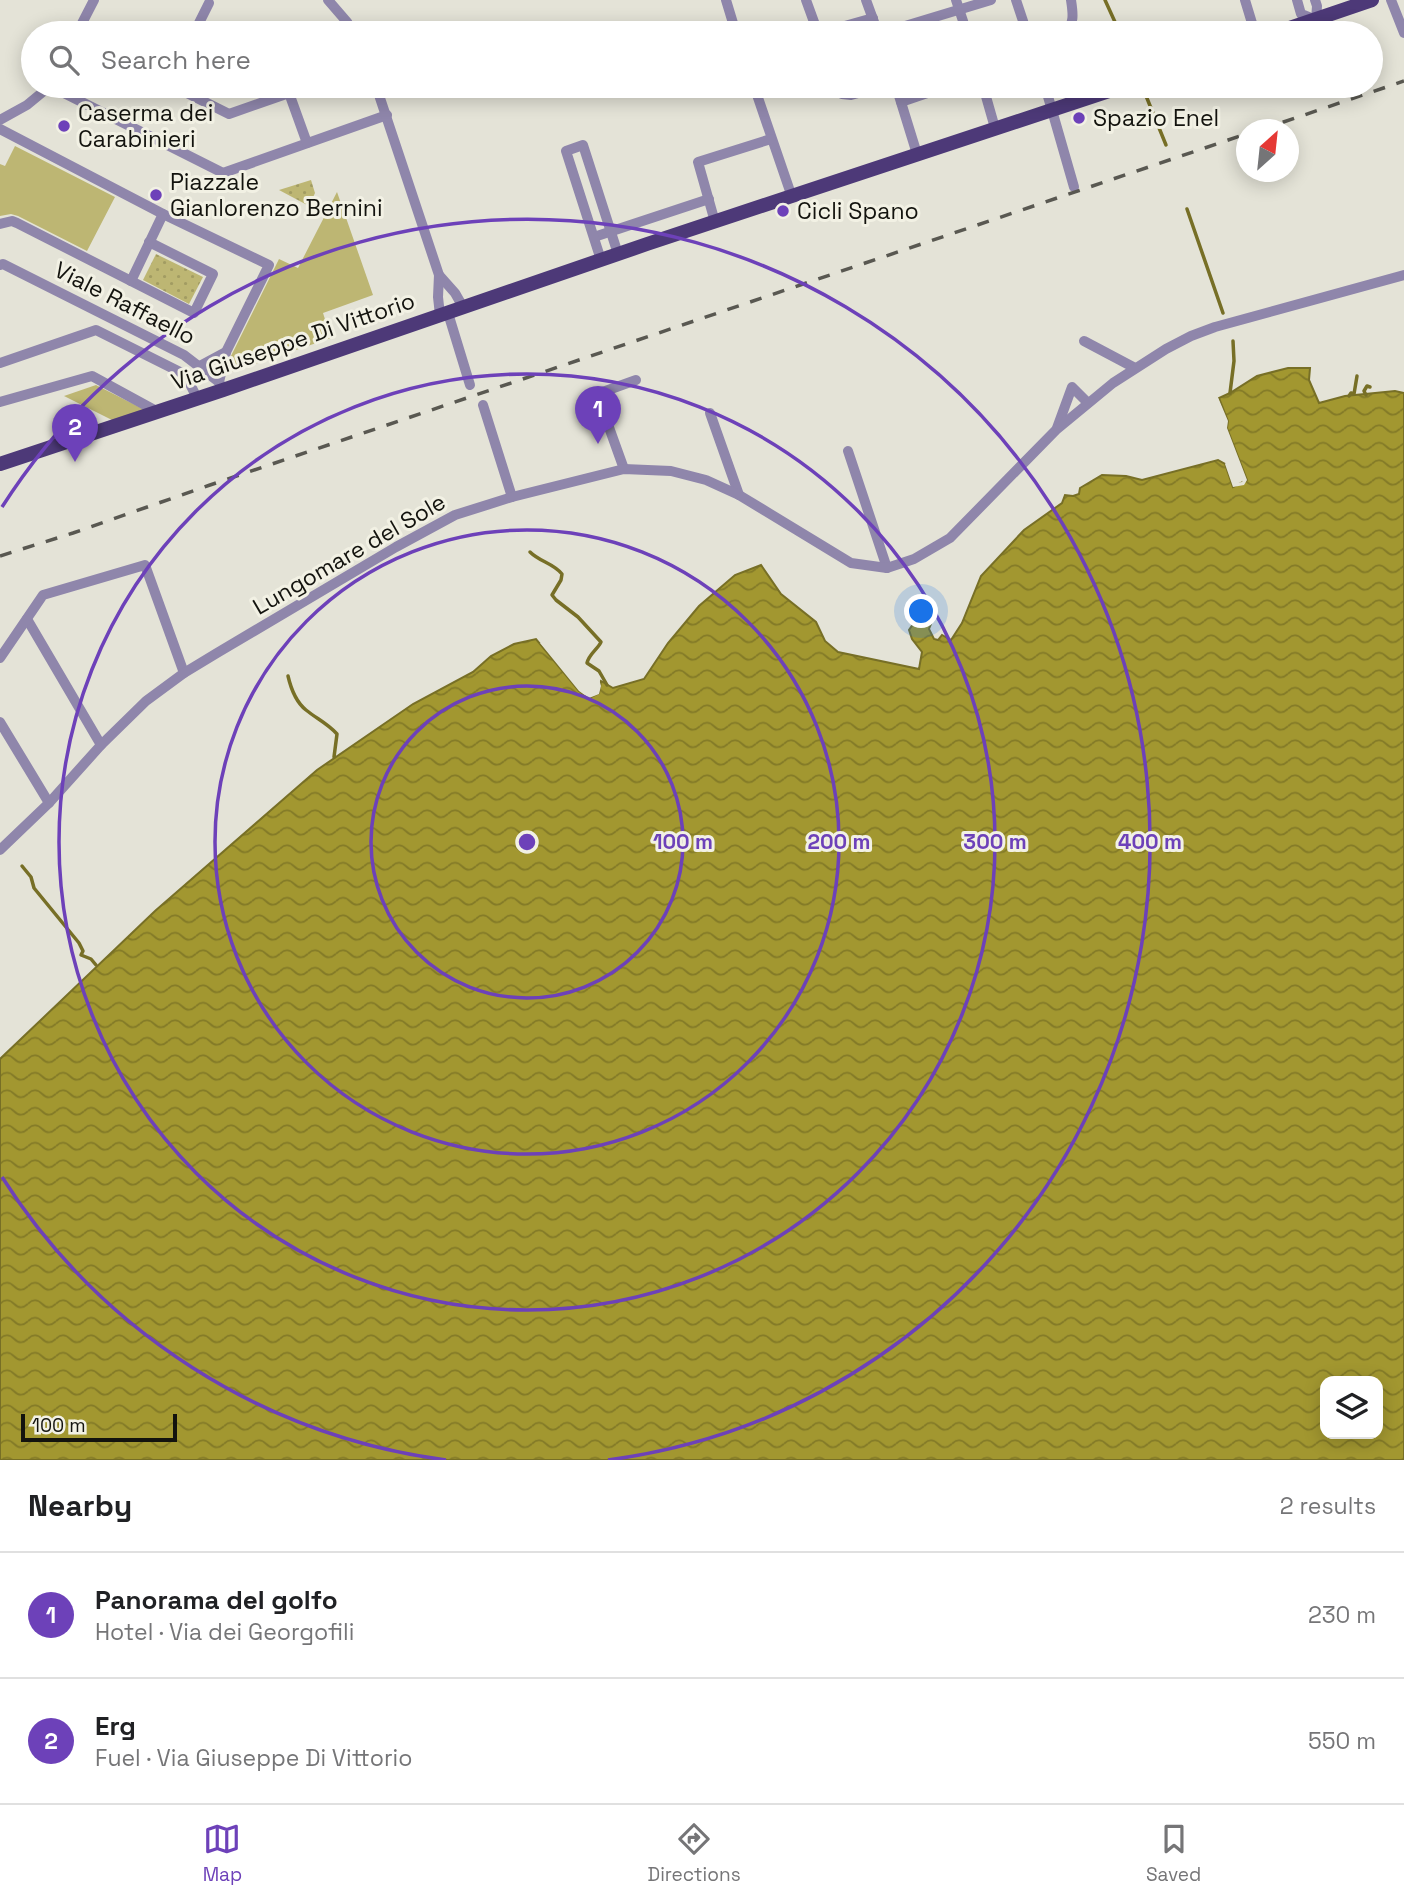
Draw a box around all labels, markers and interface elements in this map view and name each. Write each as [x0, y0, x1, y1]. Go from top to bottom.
search box [21, 21, 1383, 98]
icon: search [45, 41, 83, 79]
text: Search here [101, 43, 251, 77]
place label: Caserma dei Carabinieri [78, 98, 213, 154]
place label: Spazio Enel [1093, 103, 1219, 133]
marker: Spazio Enel [1071, 110, 1087, 126]
marker: Caserma dei Carabinieri [56, 118, 72, 134]
north arrow [1236, 119, 1299, 182]
place label: Piazzale Gianlorenzo Bernini [170, 167, 383, 223]
marker: Piazzale Gianlorenzo Bernini [148, 187, 164, 203]
place label: Cicli Spano [797, 196, 919, 226]
marker: Cicli Spano [775, 203, 791, 219]
street label: Viale Raffaello [49, 255, 201, 351]
street label: Via Giuseppe Di Vittorio [167, 285, 419, 397]
pin: 1 [575, 386, 621, 444]
pin: 2 [52, 404, 98, 462]
street label: Lungomare del Sole [247, 487, 451, 621]
your location [904, 594, 938, 628]
text: 100 m [653, 828, 713, 855]
text: 200 m [808, 828, 870, 855]
text: 300 m [963, 828, 1027, 855]
text: 400 m [1118, 828, 1182, 855]
centre of rings [515, 830, 539, 854]
map controls [1320, 1376, 1383, 1439]
button: layers [1320, 1376, 1383, 1439]
scale bar [21, 1411, 177, 1443]
text: 100 m [32, 1413, 86, 1438]
text: Nearby [28, 1486, 132, 1525]
text: 2 results [1280, 1491, 1376, 1521]
text: Panorama del golfo [95, 1583, 338, 1617]
text: 1 [46, 1600, 56, 1630]
text: 230 m [1308, 1600, 1376, 1630]
text: Hotel · Via dei Georgofili [95, 1617, 354, 1647]
text: Erg [95, 1709, 136, 1743]
text: 2 [44, 1726, 58, 1756]
text: 550 m [1308, 1726, 1376, 1756]
text: Fuel · Via Giuseppe Di Vittorio [95, 1743, 412, 1773]
tab: Map [203, 1820, 242, 1887]
tab: Directions [648, 1820, 741, 1887]
tab: Saved [1146, 1820, 1201, 1887]

